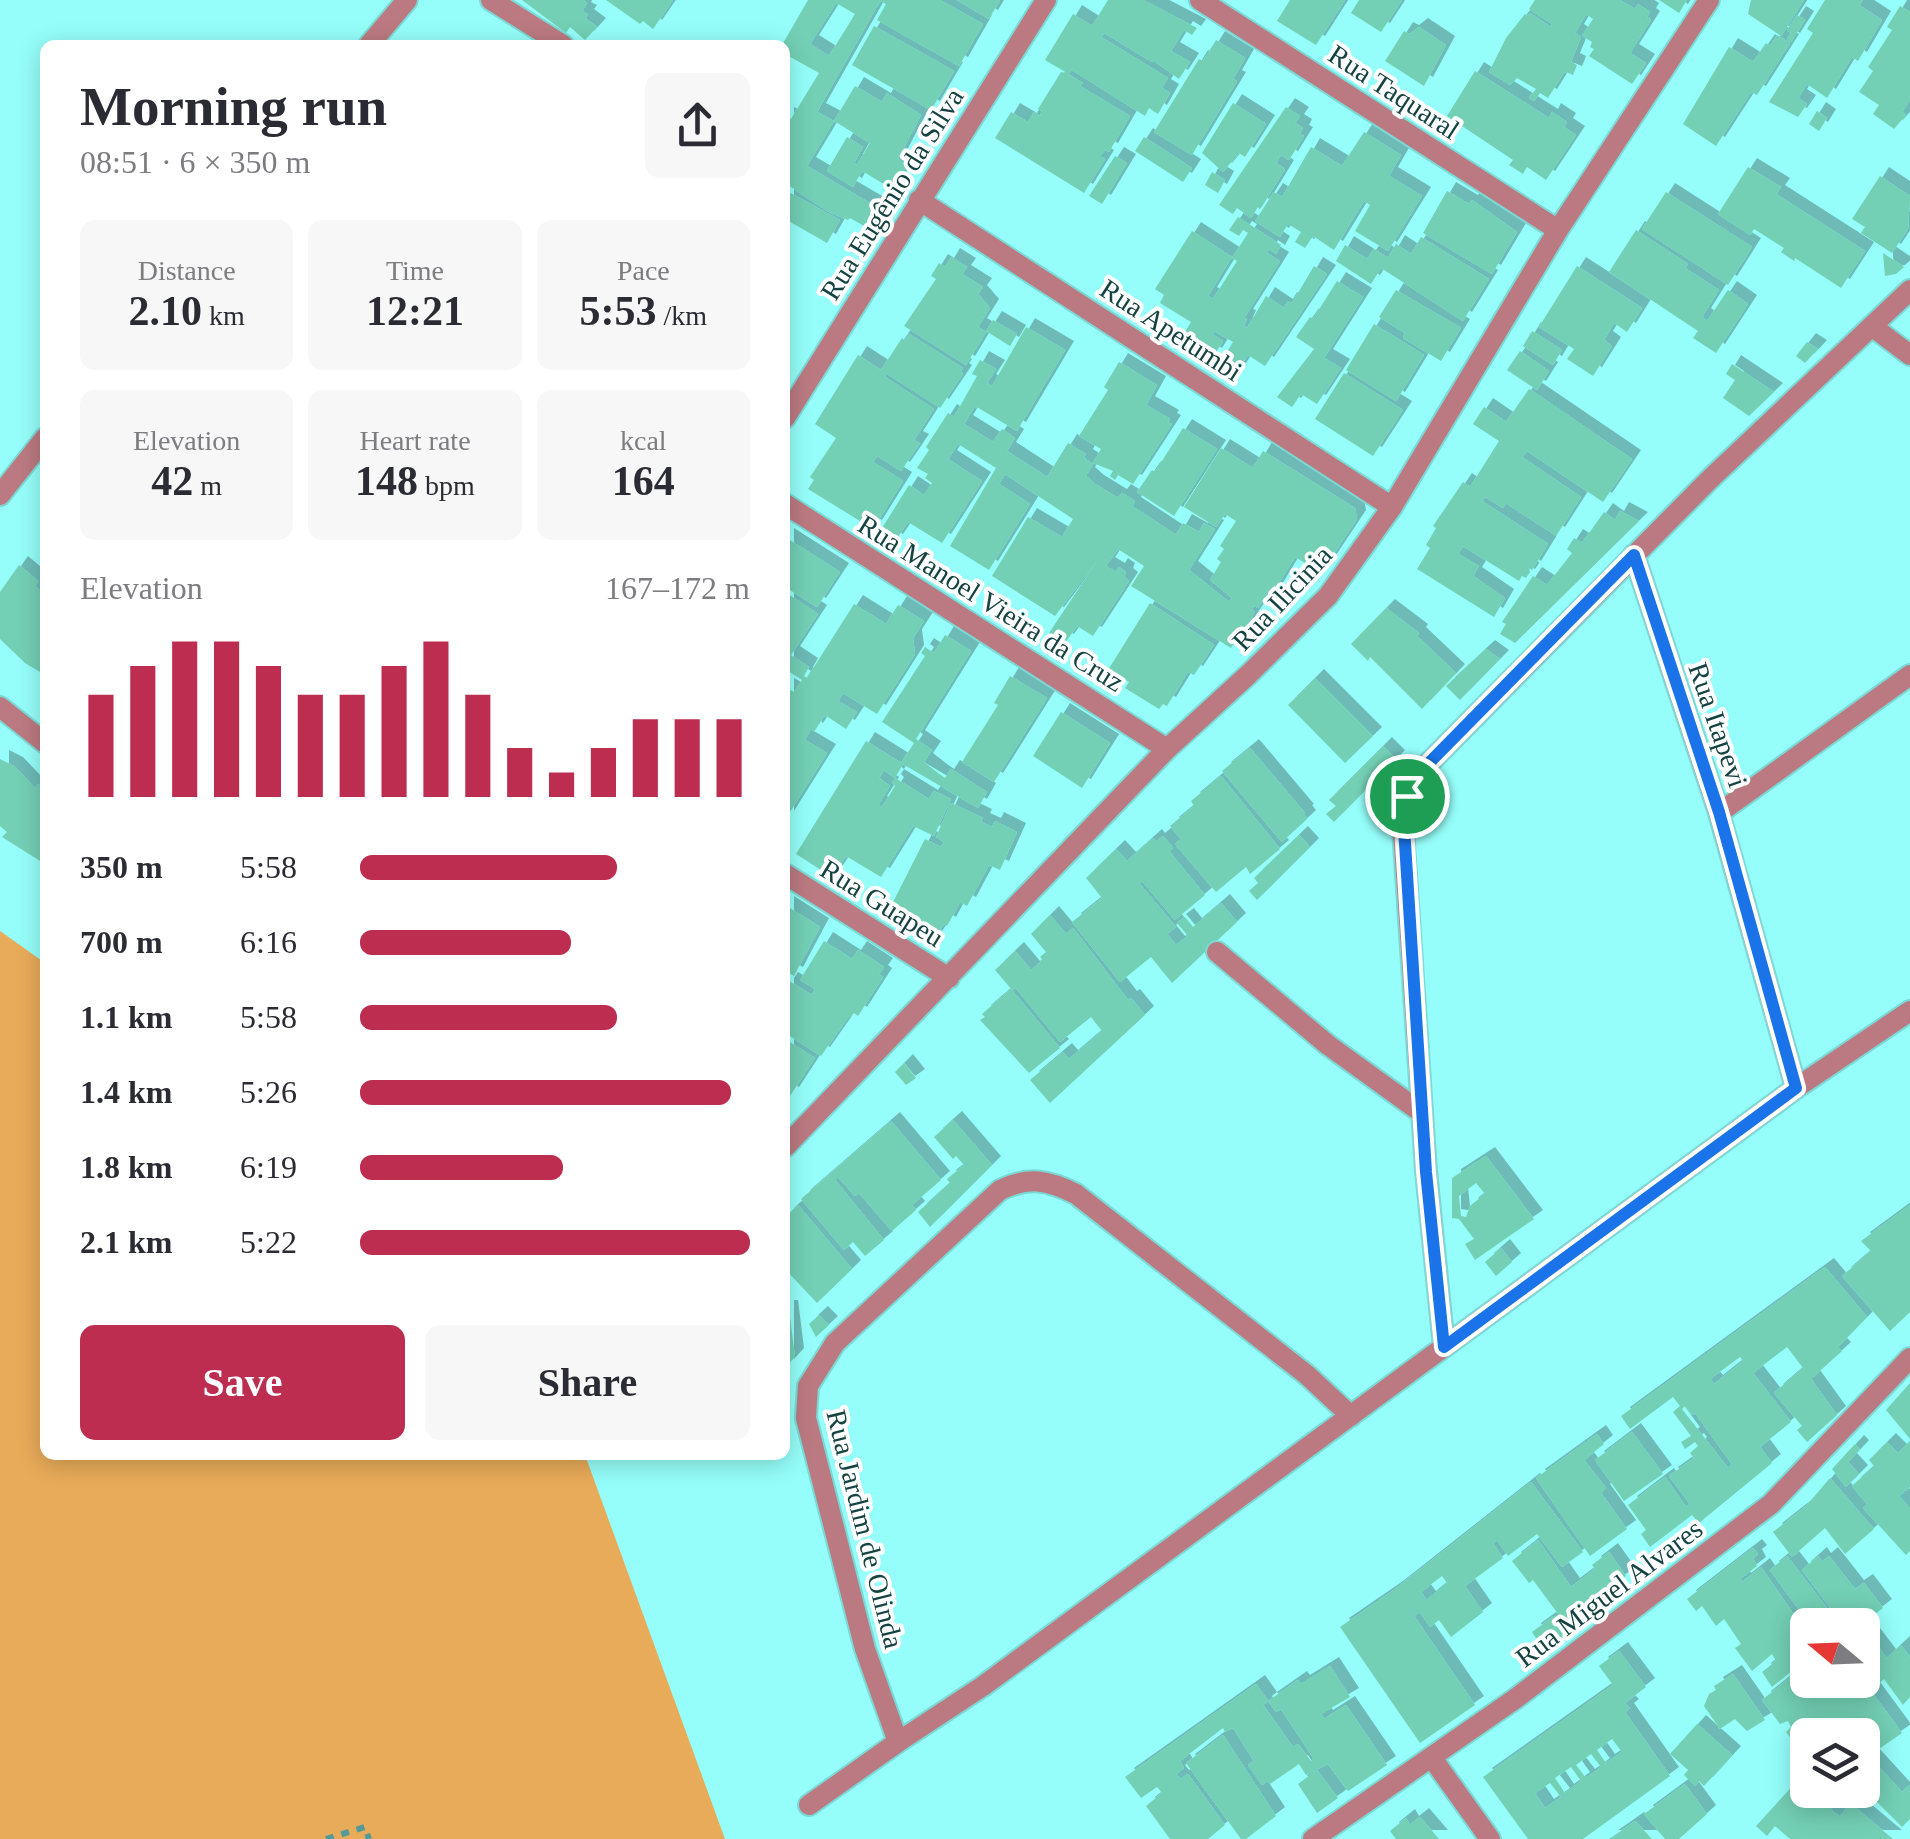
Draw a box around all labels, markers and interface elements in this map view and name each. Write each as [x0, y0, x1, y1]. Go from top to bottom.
street label: Rua Taquaral [1323, 38, 1465, 146]
button: share [645, 73, 750, 178]
text: Morning run [80, 76, 387, 137]
street label: Rua Eugênio da Silva [814, 82, 970, 305]
text: 08:51 · 6 × 350 m [80, 144, 310, 180]
text: Distance [138, 255, 236, 286]
text: Time [386, 255, 444, 286]
text: Pace [617, 255, 670, 286]
street label: Rua Apetumbi [1094, 273, 1248, 387]
text: 2.10 [129, 288, 202, 334]
text: 12:21 [366, 288, 464, 334]
text: 5:53 [580, 288, 657, 334]
text: km [202, 300, 245, 331]
text: /km [657, 300, 707, 331]
text: Elevation [133, 425, 240, 456]
text: Heart rate [359, 425, 471, 456]
text: kcal [620, 425, 667, 456]
text: 42 [151, 458, 193, 504]
text: 148 [355, 458, 418, 504]
text: 164 [612, 458, 675, 504]
text: m [193, 470, 222, 501]
text: bpm [418, 470, 475, 501]
street label: Rua Manoel Vieira da Cruz [852, 508, 1130, 698]
street label: Rua Ilicinia [1226, 539, 1339, 657]
text: Elevation [80, 570, 203, 606]
text: 167–172 m [605, 570, 750, 606]
street label: Rua Itapevi [1682, 659, 1754, 792]
pin [1365, 754, 1450, 839]
icon: arrive [1380, 769, 1435, 824]
text: 350 m [80, 849, 163, 885]
text: 5:58 [240, 849, 297, 885]
street label: Rua Guapeu [815, 853, 949, 953]
text: 700 m [80, 924, 163, 960]
text: 6:16 [240, 924, 297, 960]
text: 1.1 km [80, 999, 172, 1035]
text: 5:58 [240, 999, 297, 1035]
text: 1.4 km [80, 1074, 172, 1110]
text: 5:26 [240, 1074, 297, 1110]
text: 1.8 km [80, 1149, 172, 1185]
text: 6:19 [240, 1149, 297, 1185]
text: 2.1 km [80, 1224, 172, 1260]
text: 5:22 [240, 1224, 297, 1260]
button: Save [80, 1325, 405, 1440]
button: Share [425, 1325, 750, 1440]
street label: Rua Jardim de Olinda [820, 1406, 910, 1652]
street label: Rua Miguel Alvares [1510, 1513, 1708, 1673]
north arrow [1790, 1608, 1880, 1698]
map controls [1790, 1608, 1880, 1808]
button: layers [1790, 1718, 1880, 1808]

